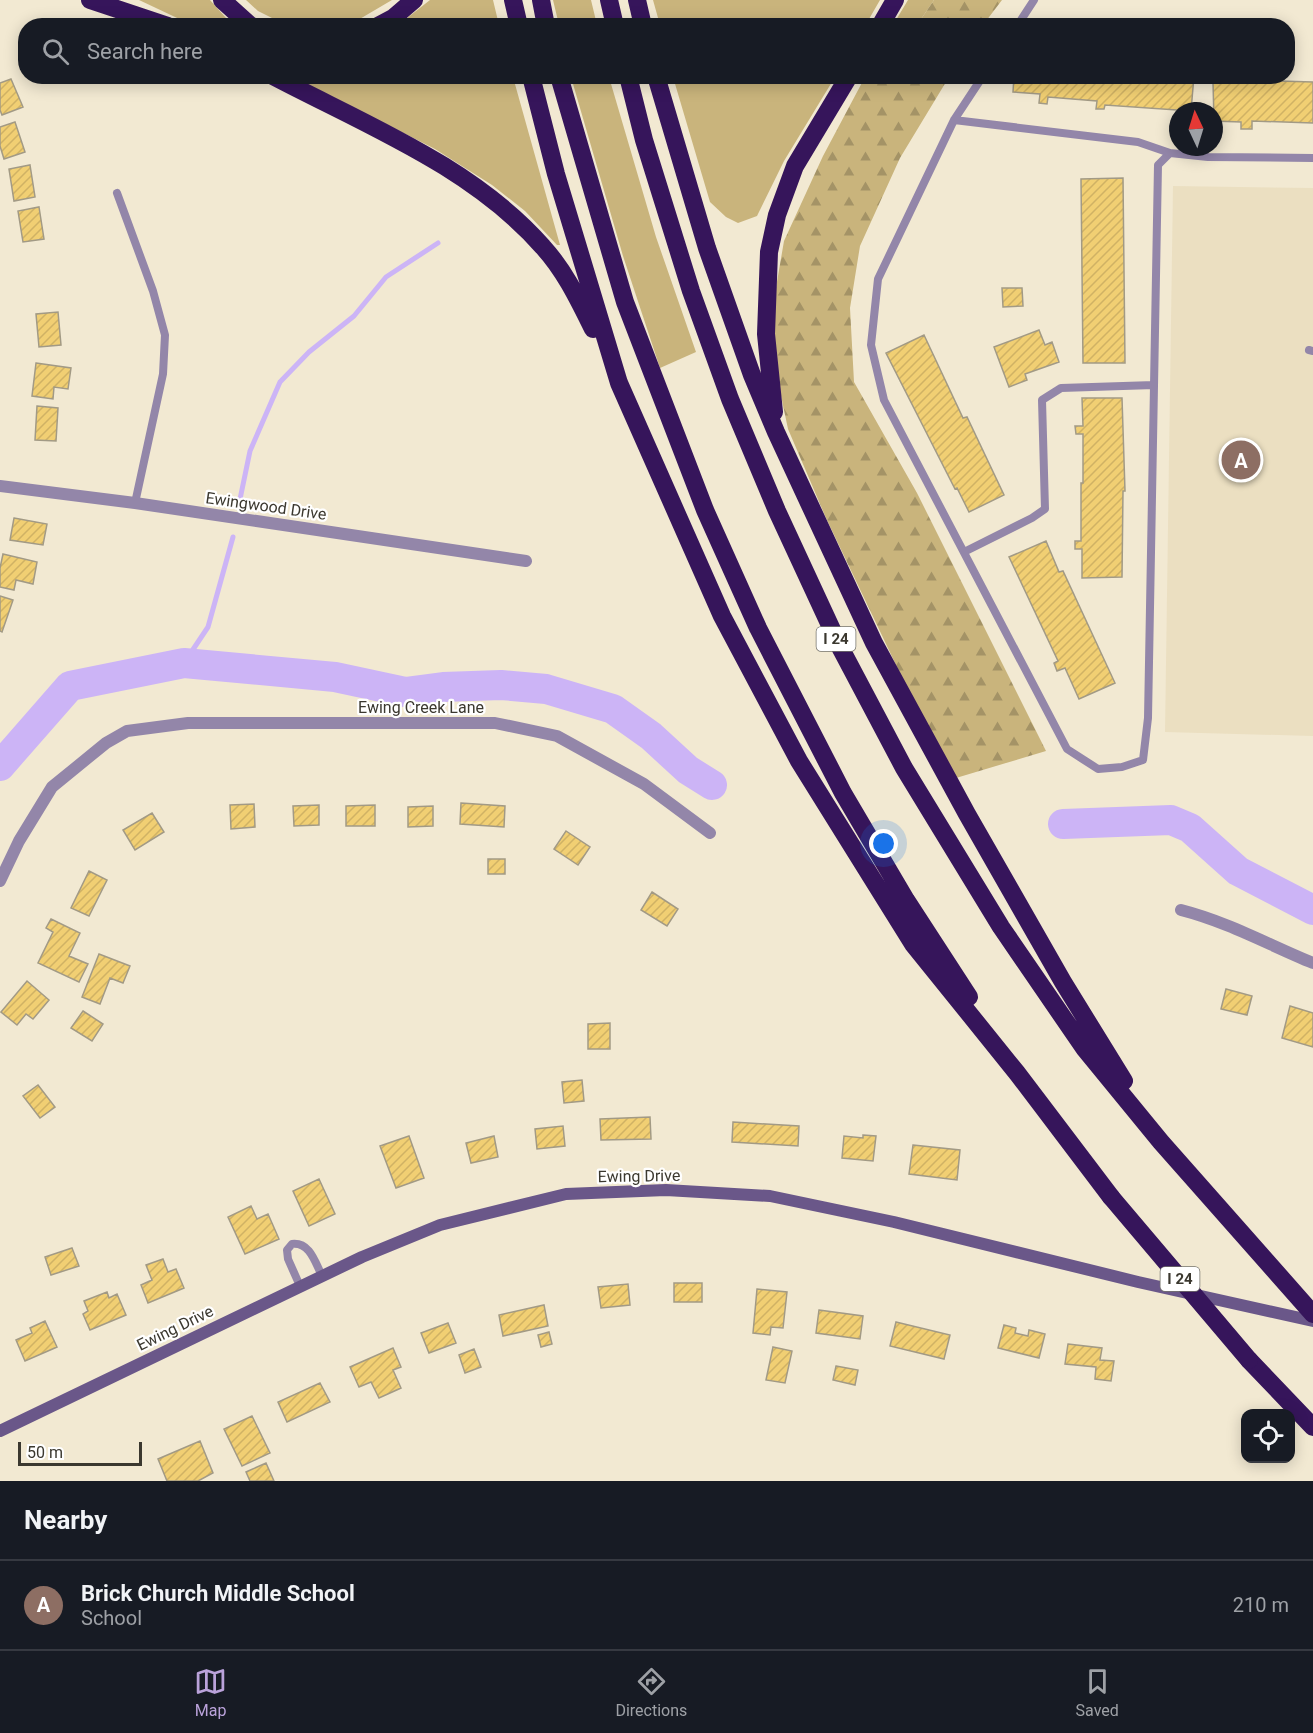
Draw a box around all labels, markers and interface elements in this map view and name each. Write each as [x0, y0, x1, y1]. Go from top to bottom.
search box [18, 18, 1295, 84]
icon: search [39, 35, 72, 68]
text: Search here [87, 39, 203, 64]
north arrow [1169, 102, 1223, 156]
pin: A [1222, 438, 1260, 482]
street label: Ewingwood Drive [204, 488, 328, 524]
road number: I 24 [816, 627, 856, 651]
street label: Ewing Creek Lane [358, 698, 484, 717]
your location [869, 829, 898, 858]
street label: Ewing Drive [598, 1166, 680, 1186]
road number: I 24 [1160, 1267, 1200, 1291]
street label: Ewing Drive [134, 1301, 216, 1355]
map controls [1241, 1409, 1295, 1463]
button: locate [1241, 1409, 1295, 1463]
scale bar [18, 1439, 142, 1466]
text: 50 m [27, 1443, 63, 1462]
text: Nearby [24, 1505, 107, 1535]
text: Brick Church Middle School [81, 1581, 355, 1606]
text: A [37, 1593, 50, 1617]
text: 210 m [1233, 1593, 1289, 1617]
text: School [81, 1606, 142, 1630]
tab: Map [194, 1665, 227, 1720]
tab: Directions [615, 1665, 687, 1720]
tab: Saved [1076, 1665, 1119, 1720]

